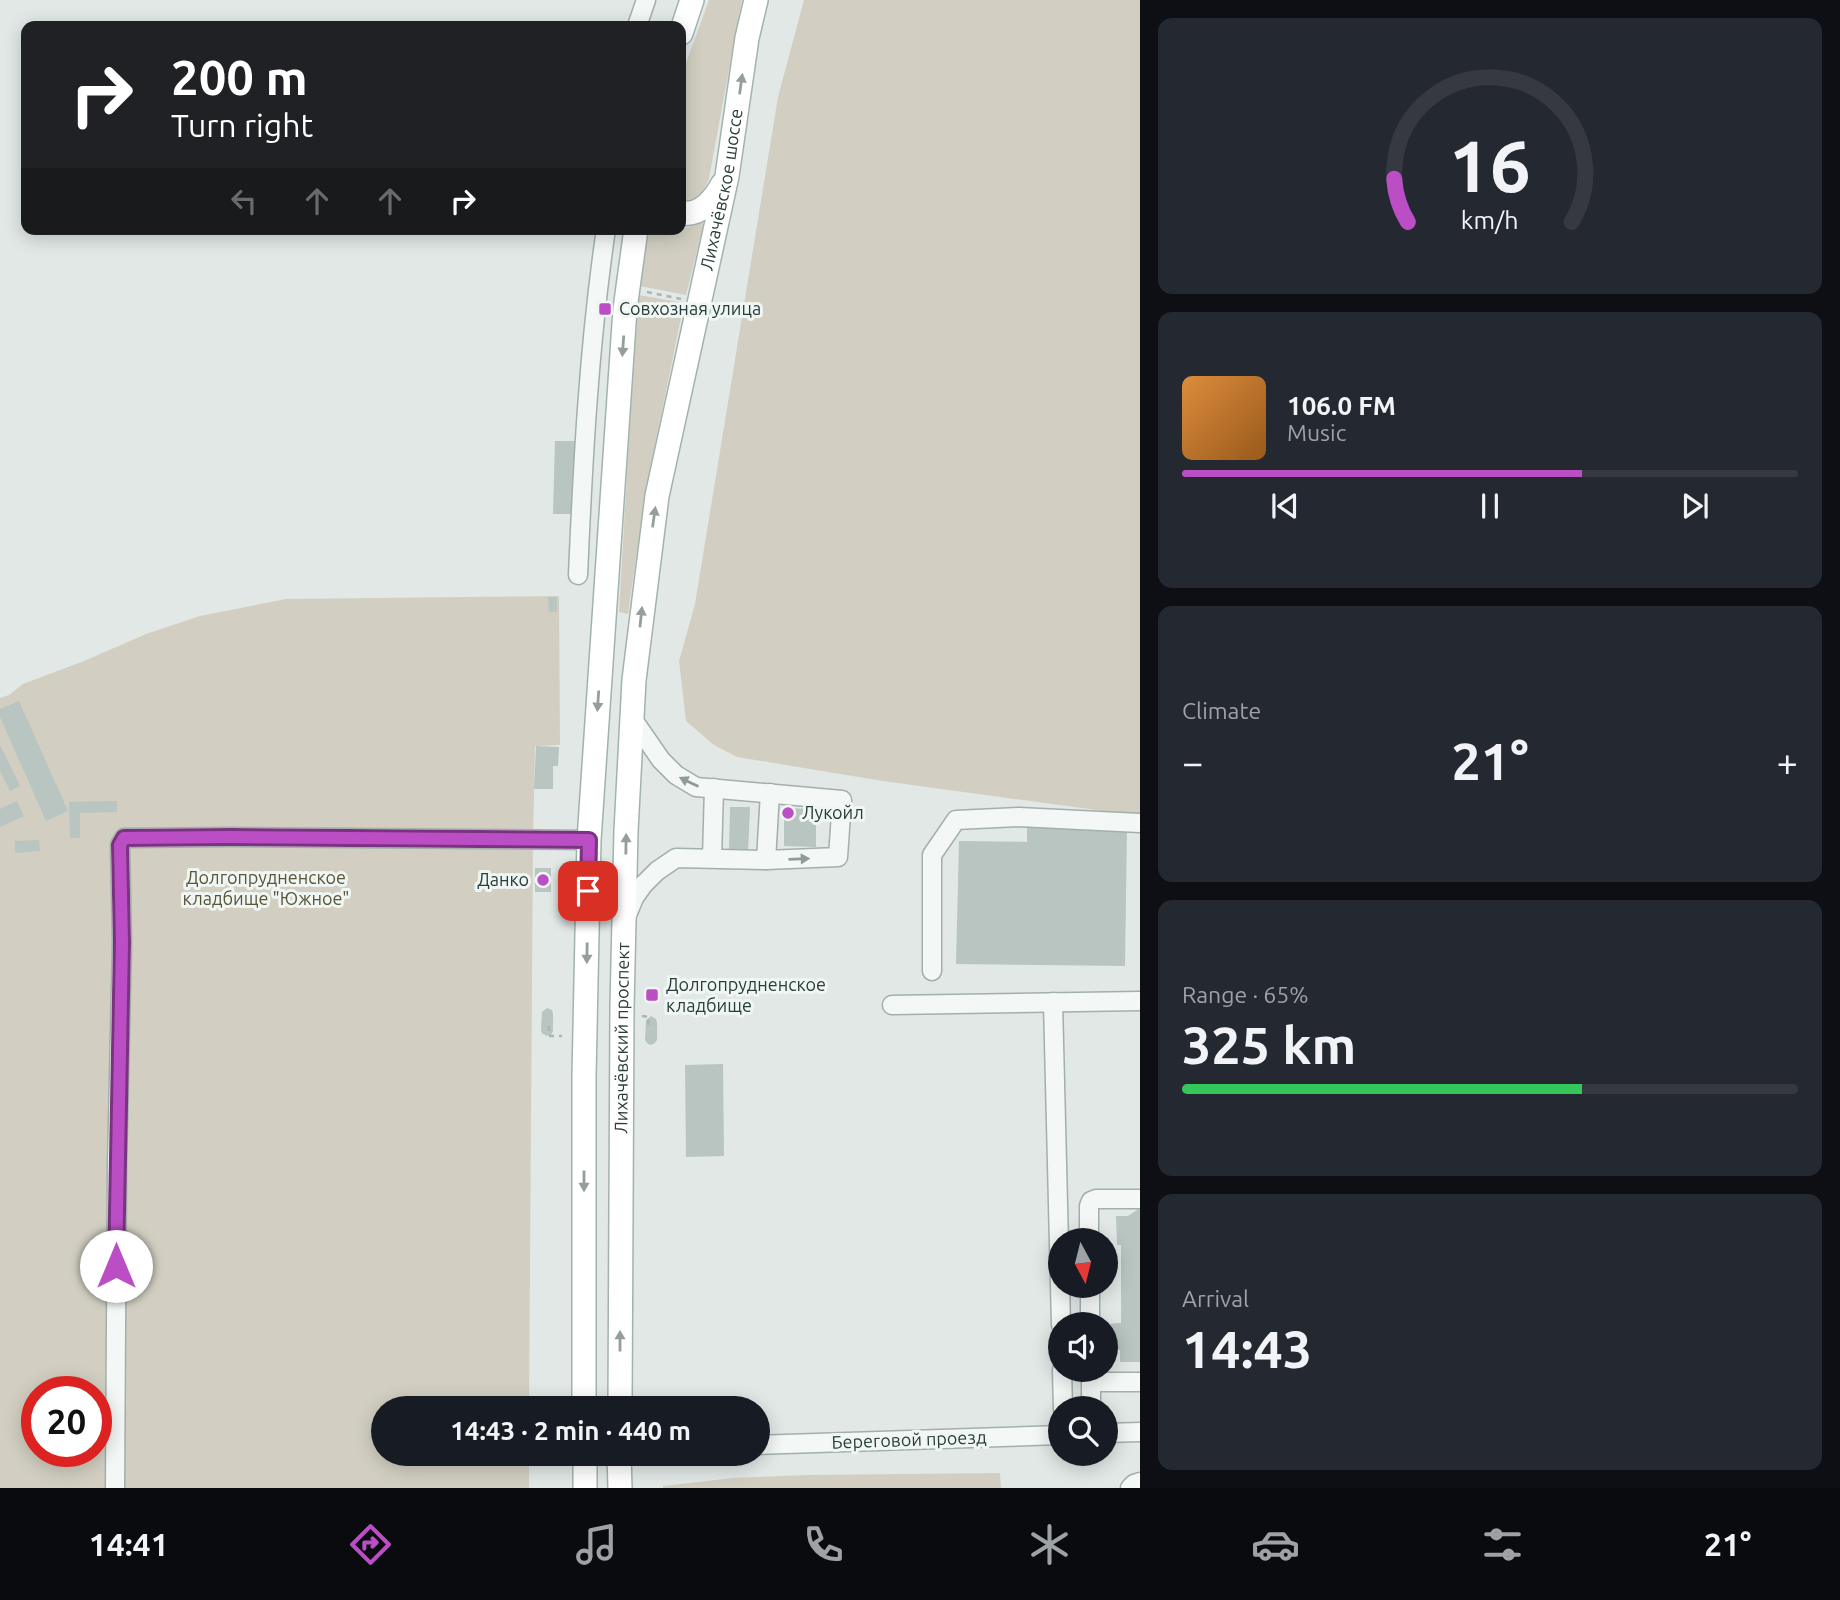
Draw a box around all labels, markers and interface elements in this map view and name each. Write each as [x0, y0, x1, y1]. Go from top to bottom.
icon: right [56, 49, 147, 140]
text: 200 m [171, 49, 308, 104]
one-way arrow [736, 73, 747, 95]
text: Turn right [171, 107, 313, 143]
street label: Лихачёвское шоссе [696, 107, 746, 272]
text: 16 [1449, 124, 1531, 206]
icon: left [225, 182, 263, 220]
icon: ahead [298, 182, 336, 220]
icon: ahead [371, 182, 409, 220]
icon: right [444, 182, 482, 220]
text: km/h [1461, 206, 1519, 234]
place label: Совхозная улица [619, 298, 761, 318]
marker: Совхозная улица [597, 301, 613, 317]
one-way arrow [617, 335, 628, 357]
text: 106.0 FM [1287, 391, 1396, 420]
text: Music [1287, 420, 1346, 445]
icon: previous [1266, 487, 1304, 525]
icon: pause [1471, 487, 1509, 525]
icon: next [1676, 487, 1714, 525]
one-way arrow [649, 506, 660, 528]
one-way arrow [636, 606, 647, 628]
one-way arrow [592, 691, 603, 713]
text: Climate [1182, 698, 1261, 723]
text: 21° [1451, 732, 1529, 790]
text: − [1182, 741, 1203, 783]
text: + [1777, 741, 1798, 783]
one-way arrow [679, 776, 699, 787]
place label: Лукойл [802, 802, 864, 822]
marker: Лукойл [780, 805, 796, 821]
one-way arrow [620, 832, 631, 854]
one-way arrow [789, 853, 811, 864]
pin [558, 861, 618, 921]
park label: Долгопрудненское кладбище "Южное" [183, 867, 349, 908]
place label: Данко [477, 869, 529, 889]
marker: Данко [535, 872, 551, 888]
icon: arrive [569, 872, 607, 910]
one-way arrow [581, 942, 592, 964]
street label: Лихачёвский проспект [610, 942, 632, 1134]
place label: Долгопрудненское кладбище [666, 974, 826, 1015]
text: Range · 65% [1182, 982, 1309, 1007]
marker: Долгопрудненское кладбище [644, 987, 660, 1003]
text: 325 km [1182, 1016, 1356, 1074]
one-way arrow [578, 1170, 590, 1192]
north arrow [1048, 1228, 1118, 1298]
map controls [1048, 1228, 1118, 1466]
position arrow [79, 1229, 153, 1303]
text: Arrival [1182, 1286, 1249, 1311]
button: sound [1048, 1312, 1118, 1382]
text: 14:43 [1182, 1320, 1312, 1378]
one-way arrow [614, 1329, 626, 1351]
speed limit sign: 20 [21, 1376, 112, 1467]
button: search [1048, 1396, 1118, 1466]
text: 14:43 · 2 min · 440 m [450, 1416, 691, 1445]
street label: Береговой проезд [831, 1426, 987, 1452]
icon: directions [346, 1520, 395, 1569]
icon: music [572, 1520, 621, 1569]
icon: phone [799, 1520, 848, 1569]
icon: climate [1025, 1520, 1074, 1569]
icon: car [1251, 1520, 1300, 1569]
icon: filters [1478, 1520, 1527, 1569]
text: 14:41 [89, 1526, 169, 1562]
text: 21° [1704, 1526, 1751, 1562]

